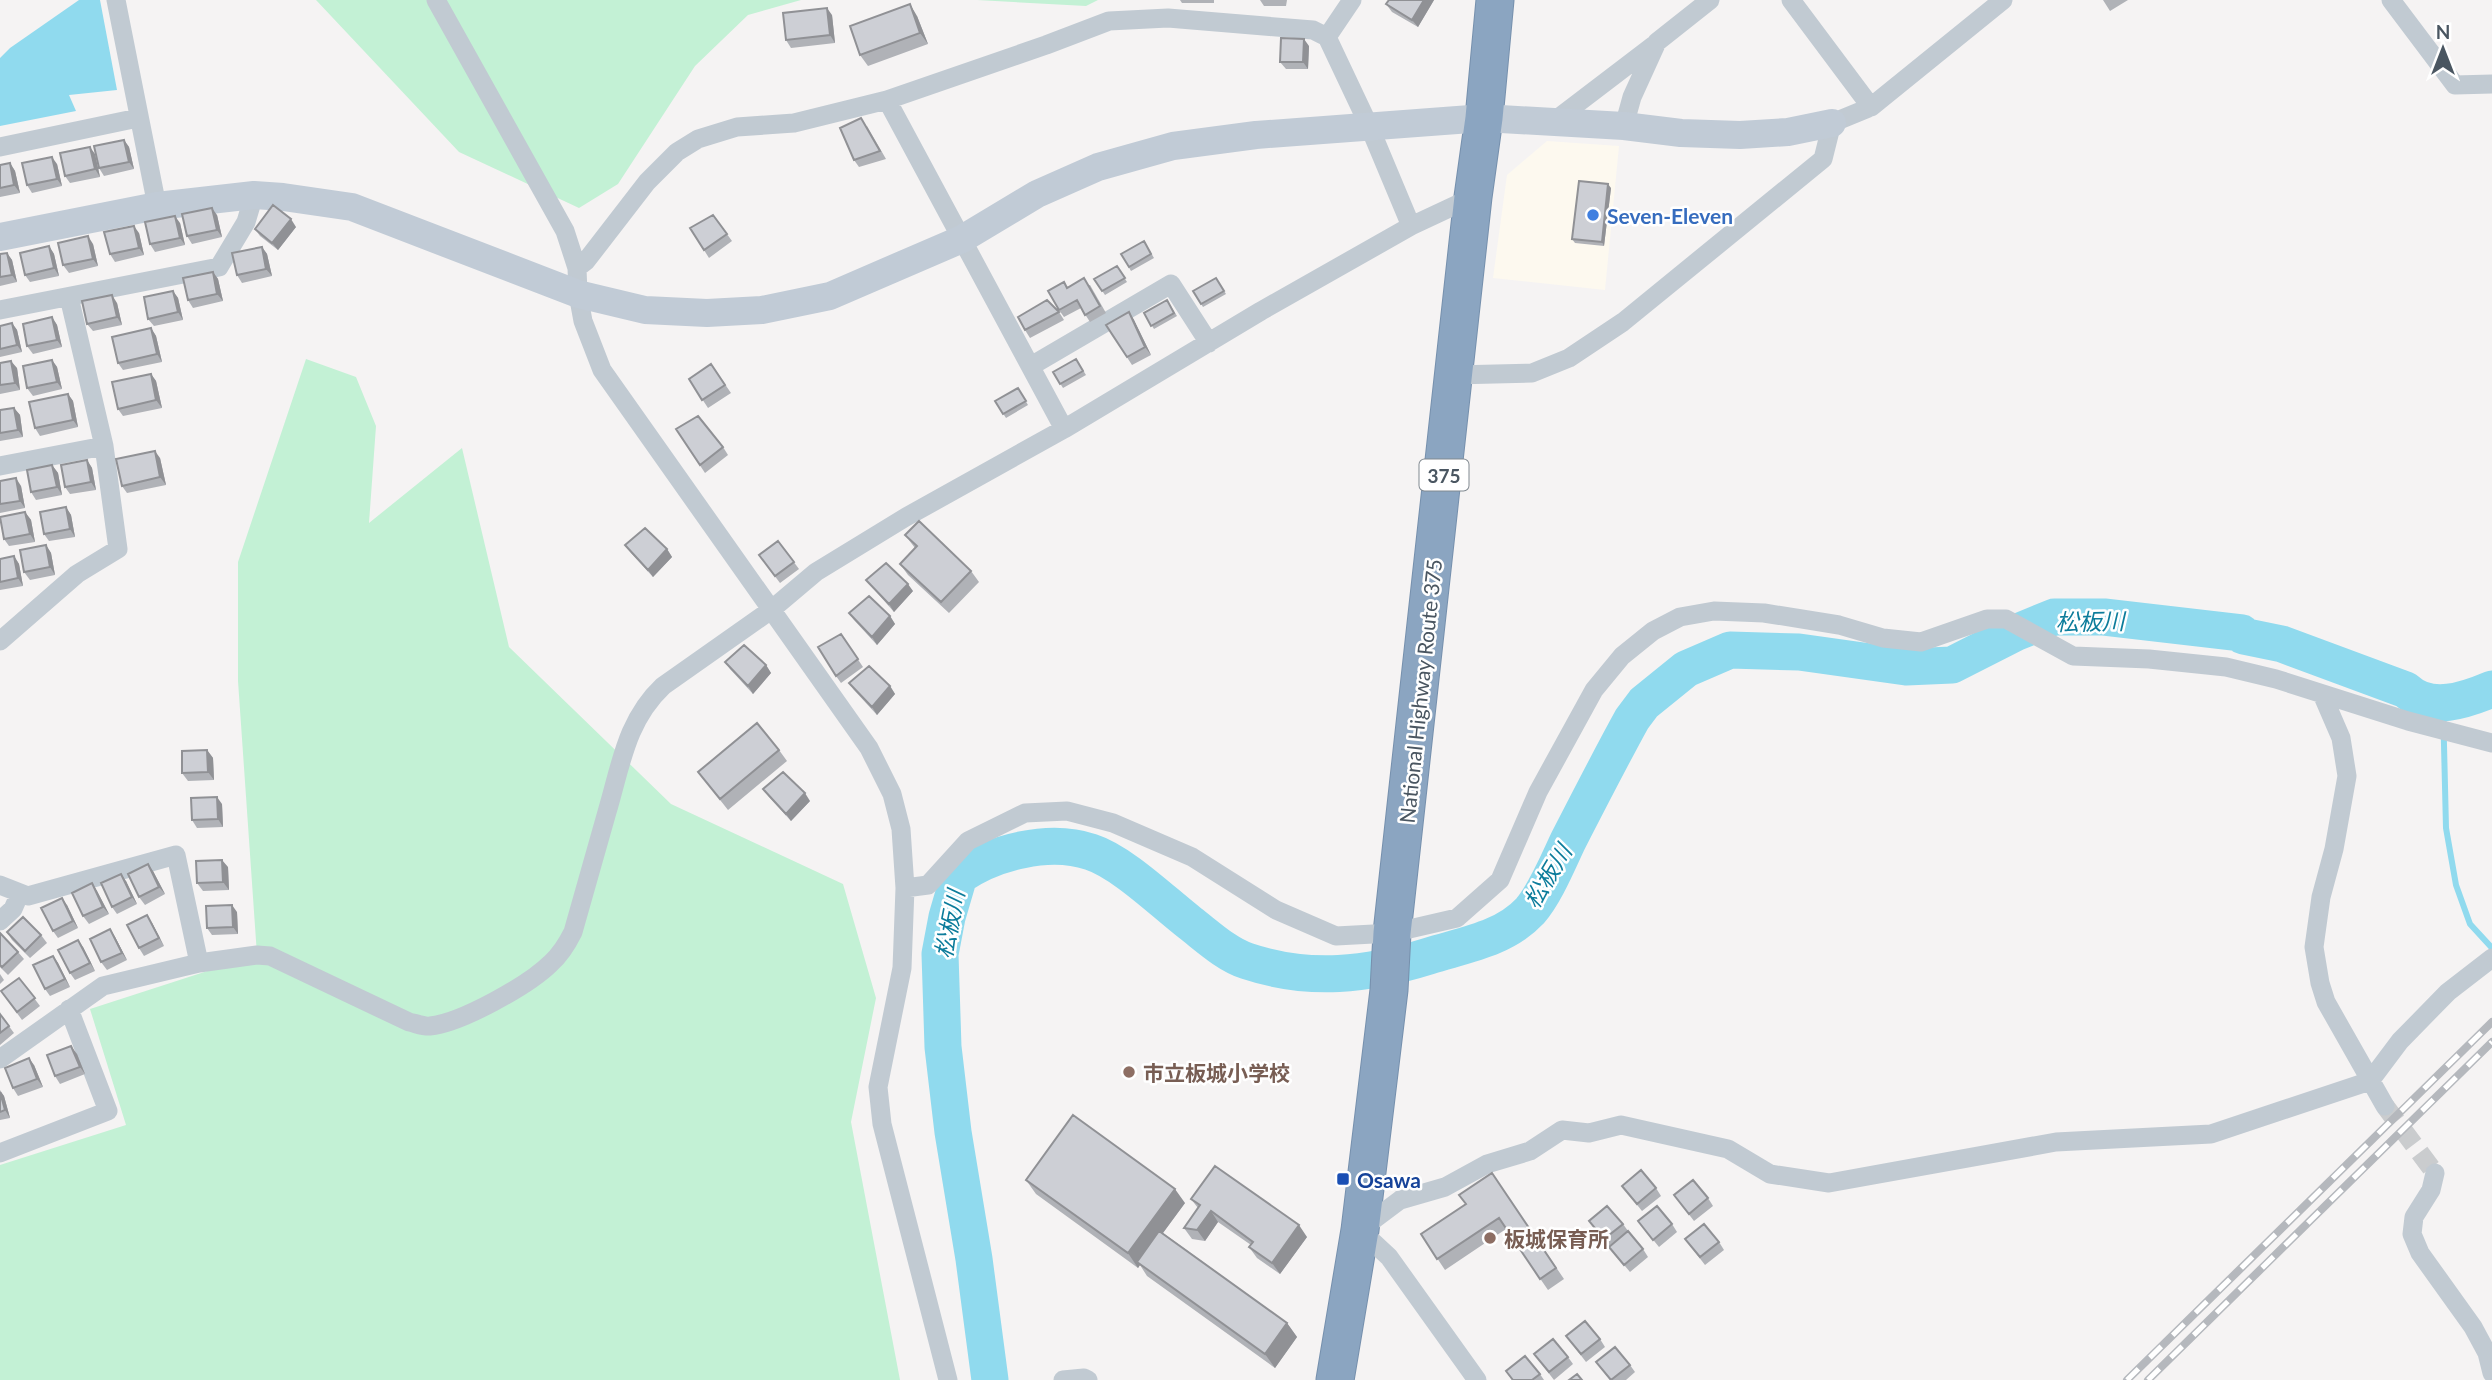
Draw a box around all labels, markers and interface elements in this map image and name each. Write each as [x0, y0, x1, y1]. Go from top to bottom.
north arrow [2408, 14, 2478, 84]
text: N [2436, 20, 2450, 43]
place label: Seven-Eleven [1607, 203, 1733, 228]
marker: Seven-Eleven [1585, 207, 1601, 223]
road number: 375 [1420, 460, 1468, 490]
street label: National Highway Route 375 [1394, 558, 1446, 824]
water label: 松板川 [2055, 606, 2128, 636]
water label: 松板川 [1517, 837, 1578, 913]
water label: 松板川 [929, 885, 970, 961]
place label: 市立板城小学校 [1143, 1060, 1290, 1085]
marker: 市立板城小学校 [1121, 1064, 1137, 1080]
place label: Osawa [1357, 1167, 1421, 1192]
marker: Osawa [1335, 1171, 1351, 1187]
place label: 板城保育所 [1504, 1226, 1609, 1251]
marker: 板城保育所 [1482, 1230, 1498, 1246]

